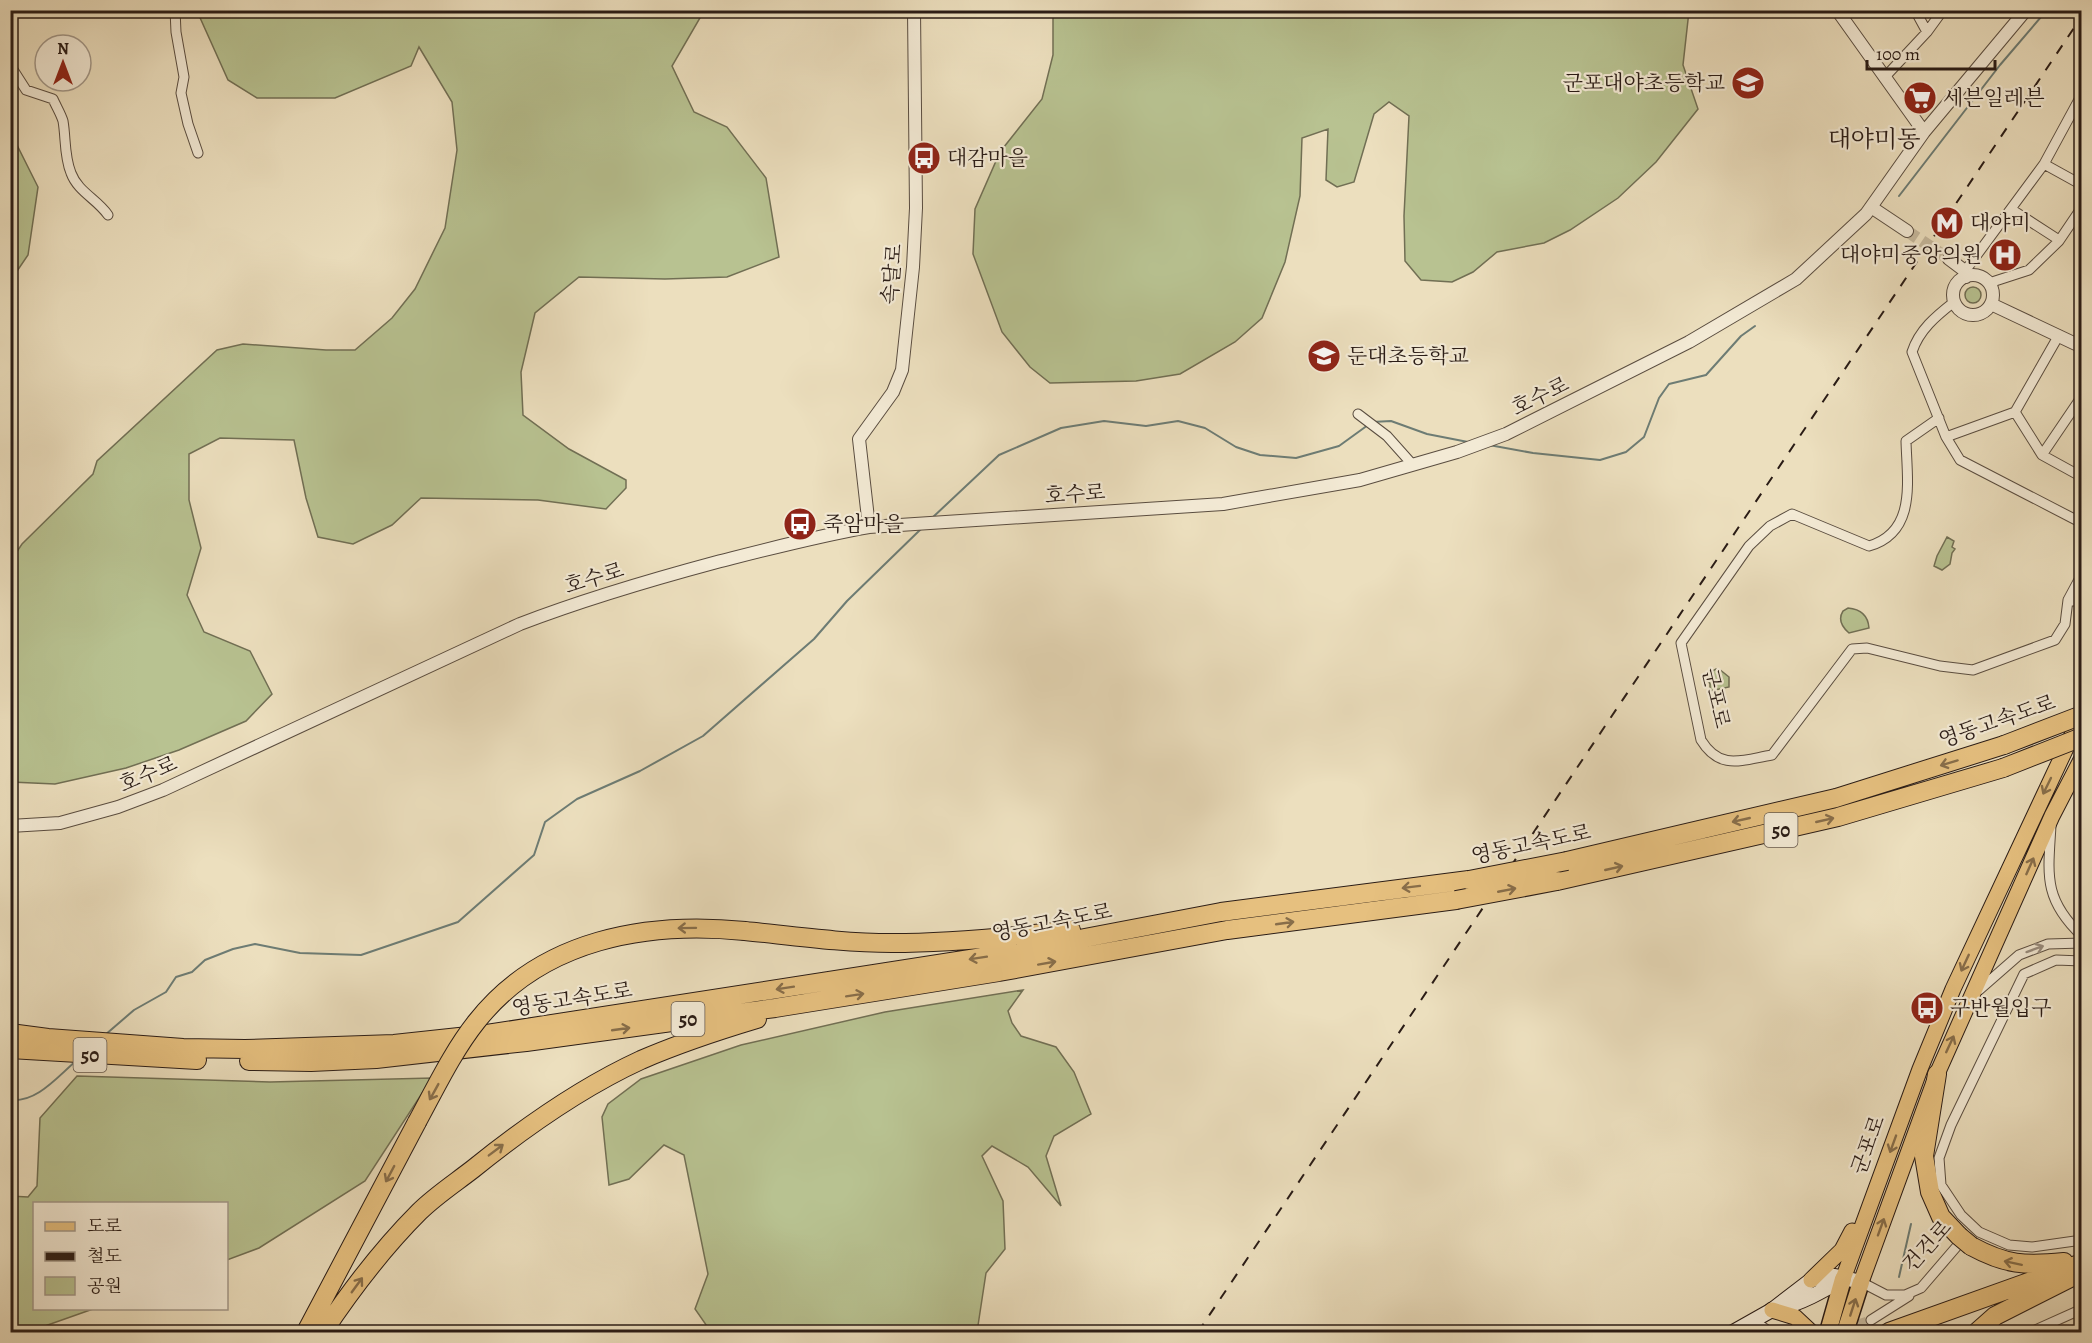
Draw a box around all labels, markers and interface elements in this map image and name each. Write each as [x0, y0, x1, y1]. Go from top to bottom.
north arrow [33, 33, 93, 93]
scale bar [1867, 33, 1994, 71]
text: N [57, 38, 69, 60]
text: 100 m [1876, 42, 1920, 66]
school or university icon: 군포대야초등학교 [1730, 65, 1766, 101]
place label: 군포대야초등학교 [1563, 69, 1725, 97]
supermarket icon: 세븐일레븐 [1902, 80, 1938, 116]
place label: 세븐일레븐 [1943, 84, 2044, 112]
district label: 대야미동 [1828, 123, 1920, 155]
bus stop icon: 대감마을 [906, 140, 942, 176]
place label: 대감마을 [947, 144, 1028, 172]
metro station icon: 대야미 [1929, 205, 1965, 241]
place label: 대야미 [1970, 209, 2031, 237]
hospital icon: 대야미중앙의원 [1987, 237, 2023, 273]
place label: 대야미중앙의원 [1840, 241, 1982, 269]
street label: 속달로 [875, 242, 909, 306]
school or university icon: 둔대초등학교 [1306, 338, 1342, 374]
place label: 둔대초등학교 [1347, 342, 1469, 370]
street label: 호수로 [1507, 370, 1573, 422]
street label: 호수로 [1044, 478, 1106, 510]
bus stop icon: 죽암마을 [782, 506, 818, 542]
place label: 죽암마을 [823, 510, 904, 538]
street label: 호수로 [561, 556, 627, 600]
street label: 군포로 [1696, 665, 1736, 731]
street label: 영동고속도로 [1935, 688, 2059, 754]
street label: 호수로 [115, 749, 181, 799]
one-way arrow [1940, 758, 1959, 769]
one-way arrow [2040, 776, 2052, 794]
road number: 50 [1764, 813, 1798, 847]
one-way arrow [1814, 814, 1834, 825]
one-way arrow [1731, 815, 1750, 827]
street label: 영동고속도로 [1469, 818, 1593, 870]
one-way arrow [2025, 858, 2036, 876]
one-way arrow [1604, 861, 1623, 873]
one-way arrow [1402, 882, 1422, 893]
one-way arrow [1496, 884, 1516, 895]
street label: 영동고속도로 [990, 897, 1114, 947]
one-way arrow [1274, 917, 1294, 928]
one-way arrow [678, 922, 698, 934]
one-way arrow [2026, 943, 2044, 954]
one-way arrow [969, 953, 988, 964]
one-way arrow [1959, 953, 1970, 971]
one-way arrow [1037, 957, 1057, 968]
street label: 영동고속도로 [510, 976, 634, 1022]
one-way arrow [776, 982, 796, 993]
one-way arrow [845, 989, 865, 1000]
bus stop icon: 구반월입구 [1909, 990, 1945, 1026]
place label: 구반월입구 [1950, 994, 2051, 1022]
road number: 50 [672, 1002, 704, 1036]
one-way arrow [610, 1023, 630, 1034]
one-way arrow [1945, 1036, 1957, 1054]
road number: 50 [74, 1038, 106, 1072]
one-way arrow [428, 1082, 439, 1100]
street label: 군포로 [1844, 1112, 1892, 1178]
one-way arrow [1886, 1134, 1897, 1153]
one-way arrow [488, 1144, 504, 1157]
one-way arrow [384, 1165, 395, 1183]
legend [33, 1202, 228, 1310]
text: 도로 [87, 1214, 122, 1238]
street label: 건건로 [1896, 1214, 1958, 1278]
one-way arrow [1877, 1218, 1888, 1236]
text: 철도 [87, 1244, 122, 1268]
one-way arrow [2003, 1256, 2022, 1268]
text: 공원 [87, 1274, 122, 1298]
one-way arrow [350, 1277, 363, 1293]
one-way arrow [1848, 1298, 1859, 1317]

